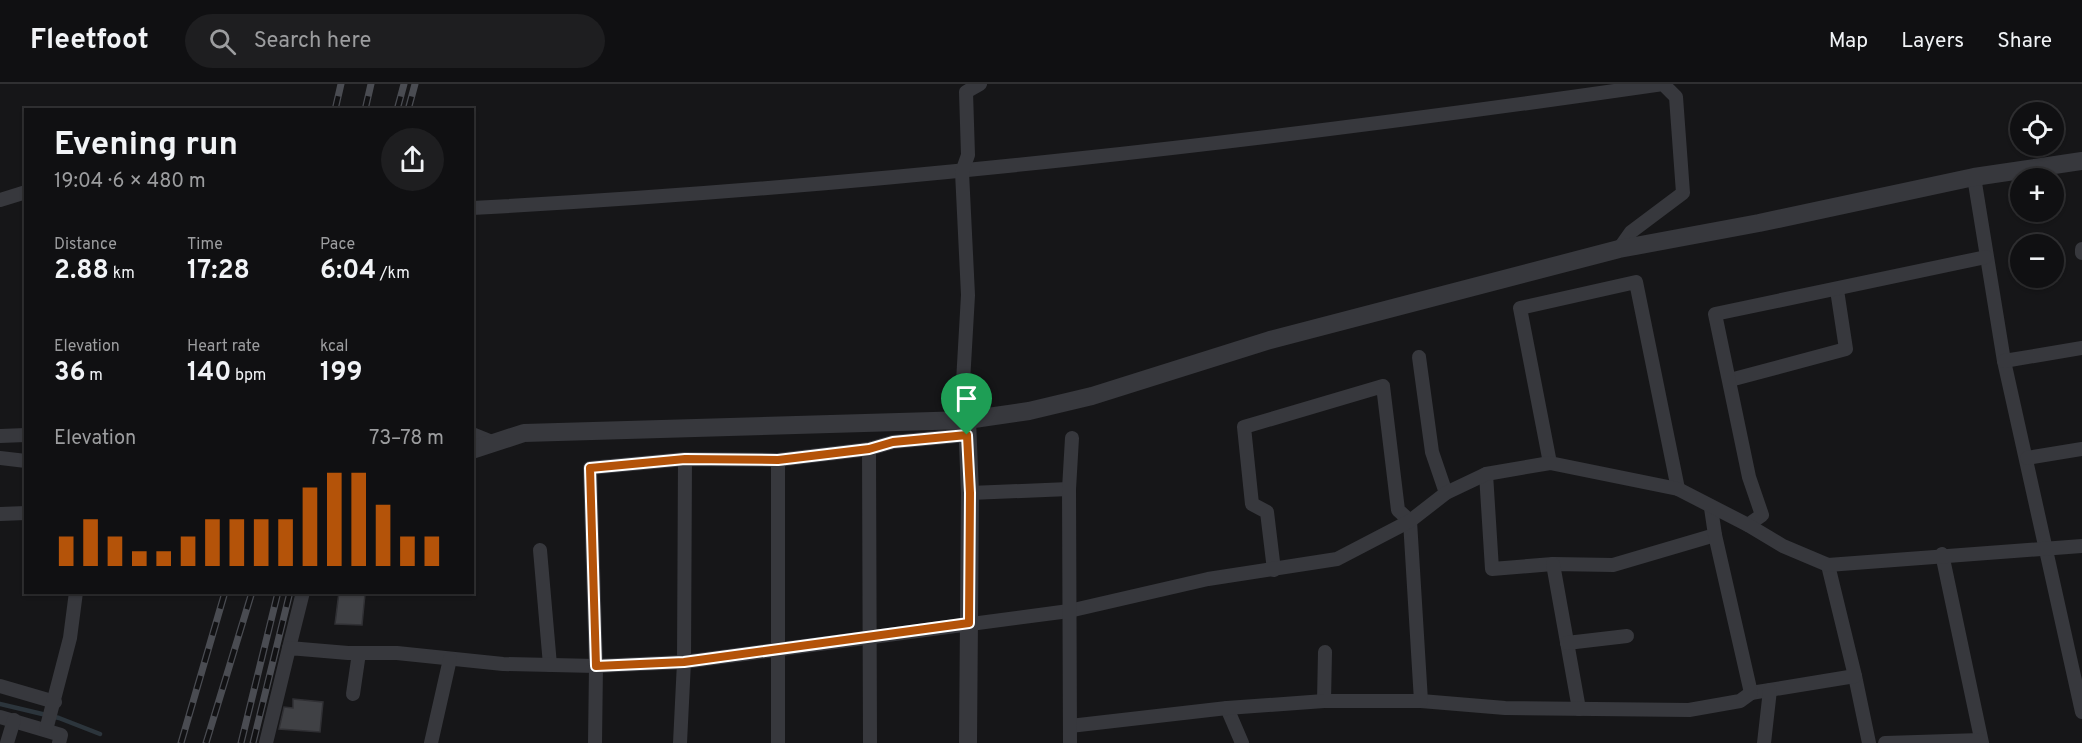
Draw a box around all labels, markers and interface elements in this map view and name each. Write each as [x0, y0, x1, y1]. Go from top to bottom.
search box [185, 14, 605, 68]
text: Fleetfoot [30, 23, 149, 59]
icon: search [206, 25, 239, 58]
text: Search here [254, 28, 371, 55]
text: Map [1829, 28, 1868, 55]
text: Layers [1901, 28, 1964, 55]
text: Share [1997, 28, 2052, 55]
map controls [2010, 102, 2064, 288]
button: locate [2010, 102, 2064, 156]
text: Evening run [54, 125, 238, 167]
button: share [381, 128, 444, 191]
button: + [2010, 168, 2064, 222]
text: 19:04 · 6 × 480 m [54, 169, 206, 195]
button: − [2010, 234, 2064, 288]
text: Distance [54, 235, 117, 255]
text: Time [187, 235, 223, 255]
text: Pace [320, 235, 355, 255]
text: 2.88 [54, 255, 109, 288]
text: 17:28 [187, 255, 250, 288]
text: 6:04 [320, 255, 376, 288]
text: km [109, 264, 135, 284]
text: /km [376, 264, 410, 284]
text: Elevation [54, 337, 120, 357]
text: Heart rate [187, 337, 260, 357]
text: kcal [320, 337, 348, 357]
text: 36 [54, 357, 86, 390]
text: 140 [187, 357, 231, 390]
text: 199 [320, 357, 362, 390]
text: m [86, 366, 103, 386]
text: bpm [231, 366, 266, 386]
pin [941, 373, 992, 435]
icon: arrive [950, 382, 983, 415]
text: Elevation [54, 426, 136, 452]
text: 73–78 m [369, 426, 444, 452]

